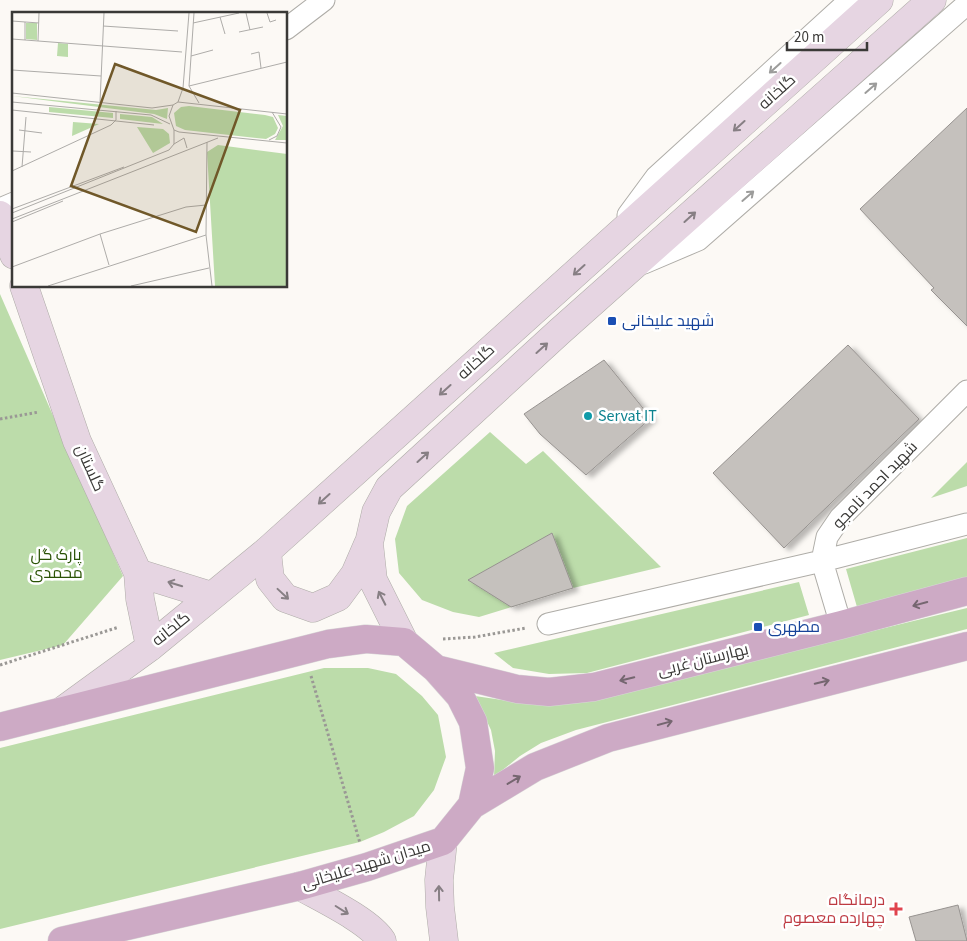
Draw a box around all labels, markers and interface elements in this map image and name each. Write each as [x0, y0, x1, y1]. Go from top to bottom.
inset map [12, 12, 288, 288]
scale bar [787, 20, 867, 52]
text: 20 m [794, 27, 824, 48]
one-way arrow [769, 62, 781, 74]
street label: گلخانه [753, 69, 801, 115]
one-way arrow [864, 83, 877, 94]
one-way arrow [732, 120, 745, 132]
one-way arrow [742, 190, 755, 202]
one-way arrow [684, 211, 697, 223]
one-way arrow [572, 264, 585, 276]
place label: شهید علیخانی [622, 310, 714, 332]
marker: شهید علیخانی [606, 315, 618, 327]
street label: گلخانه [452, 339, 500, 385]
one-way arrow [536, 342, 549, 353]
one-way arrow [439, 385, 452, 396]
place label: Servat IT [598, 405, 657, 427]
marker: Servat IT [582, 410, 594, 422]
street label: شهید احمد نامجو [827, 436, 923, 534]
street label: گلستان [70, 441, 110, 495]
one-way arrow [416, 451, 429, 463]
one-way arrow [318, 493, 331, 505]
park label: پارک گل محمدی [29, 544, 83, 584]
one-way arrow [167, 579, 183, 589]
one-way arrow [277, 588, 289, 600]
one-way arrow [377, 591, 386, 606]
one-way arrow [912, 600, 928, 609]
street label: گلخانه [147, 607, 195, 651]
place label: مطهری [768, 616, 820, 638]
marker: مطهری [752, 621, 764, 633]
street label: بهارستان غربی [655, 638, 751, 682]
one-way arrow [619, 675, 635, 684]
one-way arrow [814, 677, 830, 687]
one-way arrow [656, 718, 672, 727]
one-way arrow [506, 775, 520, 785]
street label: میدان شهید علیخانی [299, 835, 433, 895]
one-way arrow [435, 885, 444, 901]
place label: درمانگاه چهارده معصوم [783, 889, 885, 929]
marker: درمانگاه چهارده معصوم [889, 902, 903, 916]
one-way arrow [335, 905, 349, 915]

